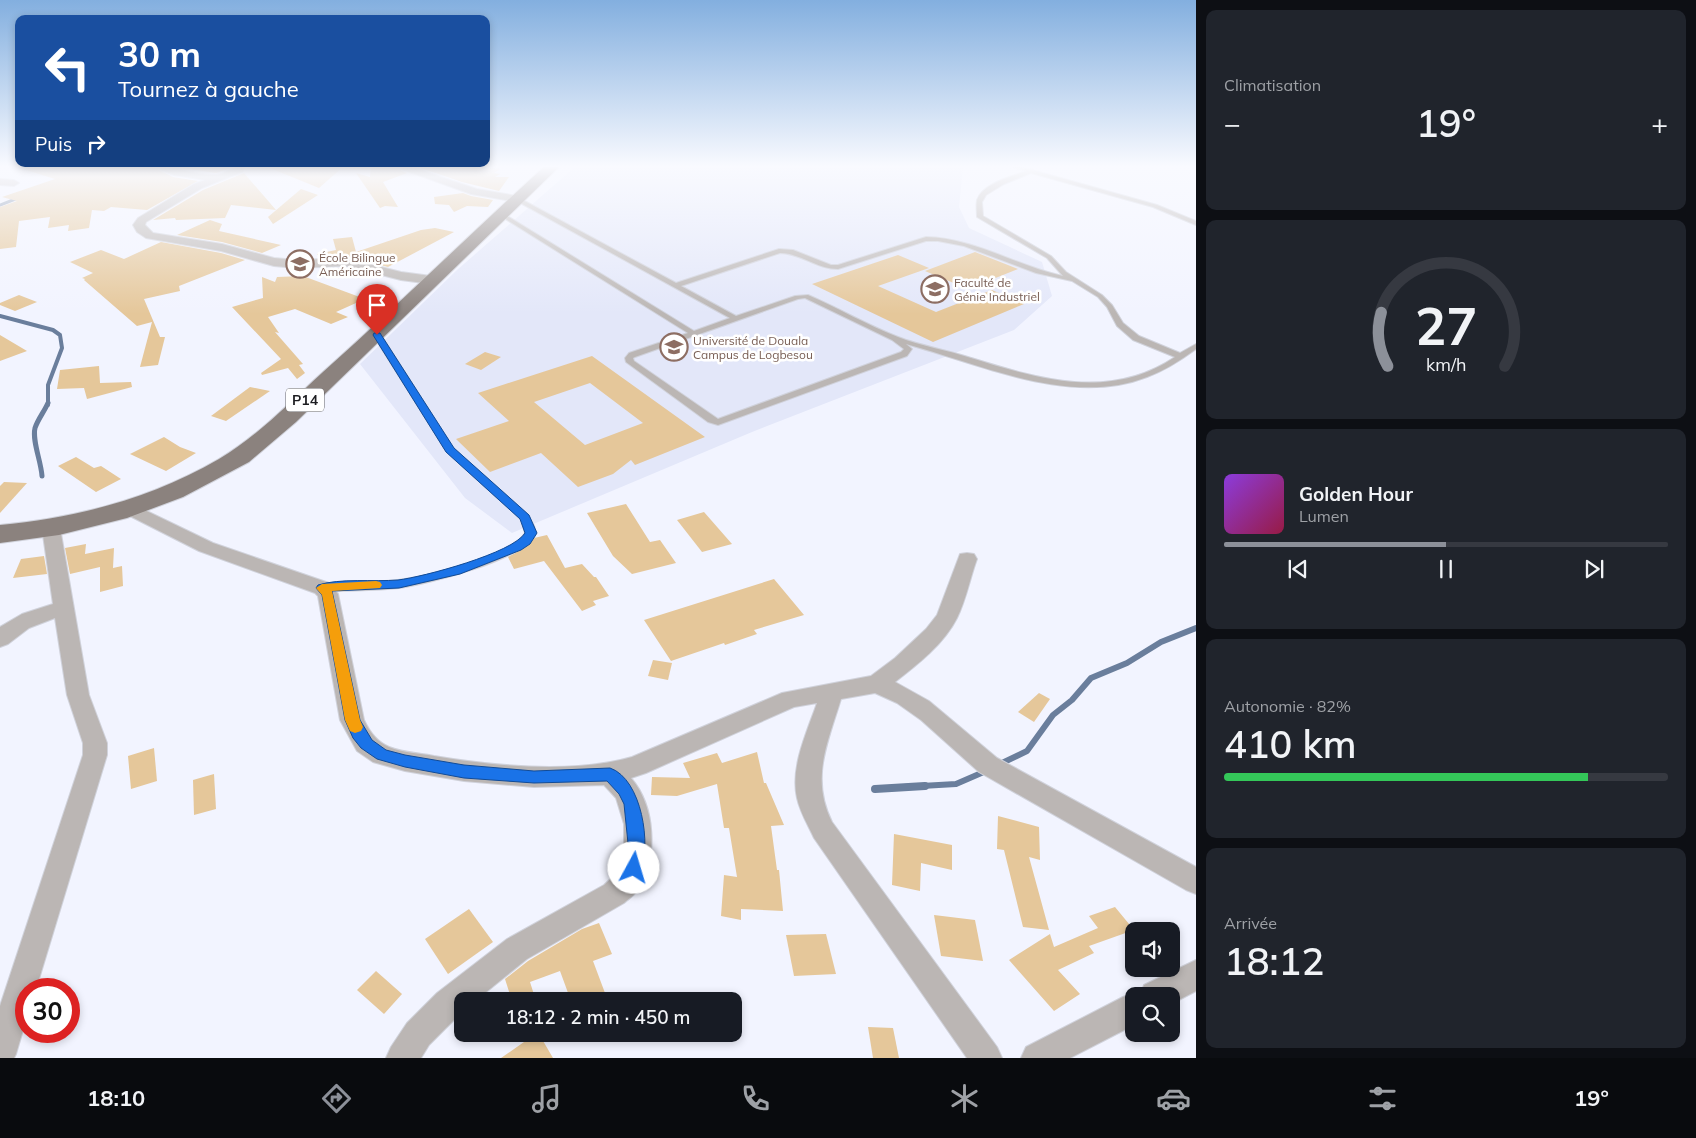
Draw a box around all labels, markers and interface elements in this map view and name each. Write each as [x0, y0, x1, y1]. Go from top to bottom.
text: 30 m [118, 32, 201, 76]
icon: left [35, 35, 100, 100]
text: Tournez à gauche [118, 75, 299, 103]
text: Climatisation [1224, 75, 1321, 95]
text: 19° [1416, 99, 1476, 147]
text: − [1224, 106, 1241, 141]
text: + [1651, 106, 1668, 141]
icon: right [82, 130, 110, 158]
text: Puis [35, 132, 72, 156]
school or university icon: École Bilingue Américaine [285, 249, 315, 279]
place label: École Bilingue Américaine [319, 250, 396, 279]
school or university icon: Faculté de Génie Industriel [920, 274, 950, 304]
place label: Faculté de Génie Industriel [954, 275, 1040, 304]
pin [356, 284, 398, 335]
icon: arrive [363, 291, 391, 319]
text: 27 [1415, 293, 1477, 358]
school or university icon: Université de Douala Campus de Logbesou [659, 332, 689, 362]
place label: Université de Douala Campus de Logbesou [693, 333, 813, 362]
text: km/h [1426, 353, 1466, 375]
road number: P14 [286, 388, 324, 412]
text: Golden Hour [1299, 482, 1413, 506]
text: Lumen [1299, 506, 1349, 526]
icon: previous [1284, 555, 1312, 583]
icon: pause [1432, 555, 1460, 583]
icon: next [1580, 555, 1608, 583]
text: Autonomie · 82% [1224, 696, 1351, 716]
text: 410 km [1224, 720, 1357, 768]
position arrow [607, 841, 659, 893]
text: Arrivée [1224, 913, 1277, 933]
map controls [1125, 922, 1180, 1042]
button: sound [1125, 922, 1180, 977]
text: 18:12 [1224, 937, 1324, 985]
speed limit sign: 30 [15, 978, 80, 1043]
button: search [1125, 987, 1180, 1042]
text: 18:12 · 2 min · 450 m [505, 1005, 691, 1029]
icon: directions [319, 1081, 354, 1116]
icon: music [529, 1081, 564, 1116]
icon: phone [738, 1081, 773, 1116]
icon: climate [947, 1081, 982, 1116]
icon: car [1156, 1081, 1191, 1116]
icon: filters [1365, 1081, 1400, 1116]
text: 18:10 [87, 1084, 145, 1112]
text: 19° [1574, 1084, 1609, 1112]

